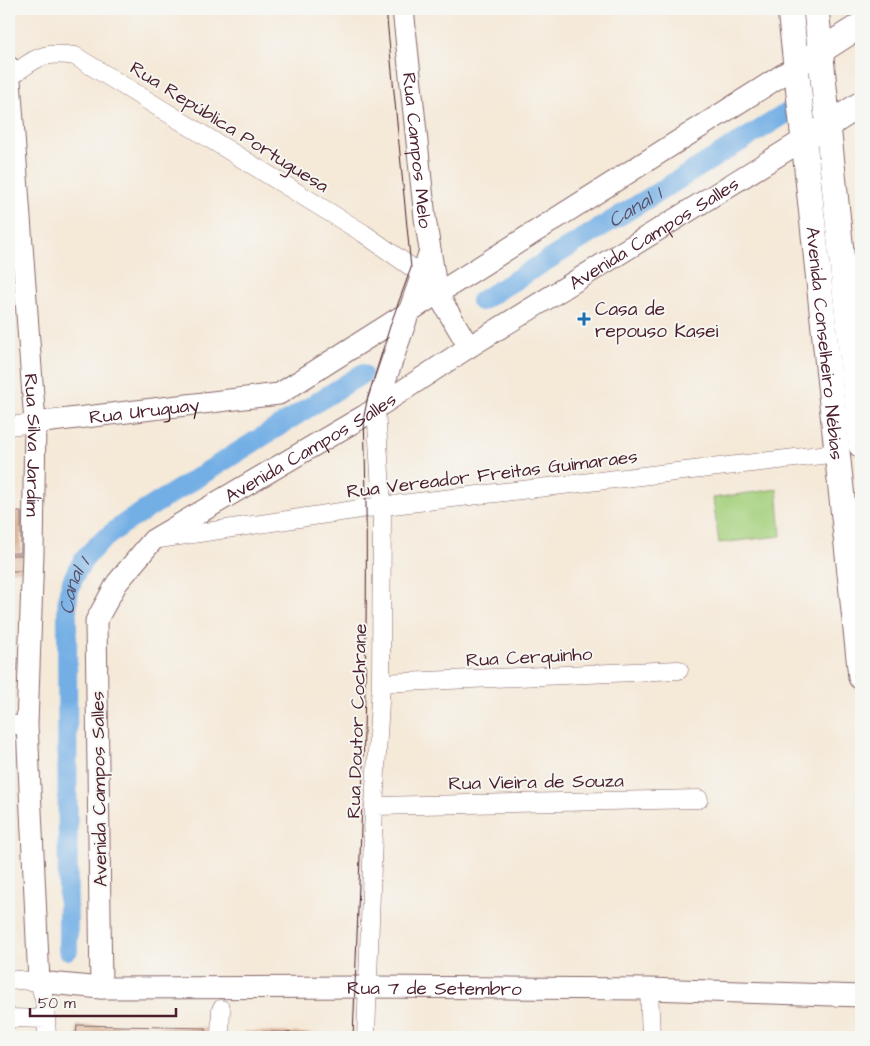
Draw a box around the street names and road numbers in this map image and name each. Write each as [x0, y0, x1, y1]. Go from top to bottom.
street label: Rua República Portuguesa [124, 55, 334, 201]
street label: Rua Campos Melo [395, 71, 438, 231]
street label: Avenida Campos Salles [564, 171, 745, 297]
street label: Avenida Conselheiro Nébias [798, 225, 850, 461]
street label: Rua Silva Jardim [16, 373, 47, 517]
street label: Avenida Campos Salles [220, 386, 402, 510]
street label: Rua Uruguay [88, 391, 202, 431]
street label: Rua Vereador Freitas Guimaraes [345, 443, 639, 506]
street label: Rua Doutor Cochrane [341, 623, 374, 819]
street label: Rua Cerquinho [465, 641, 593, 674]
street label: Avenida Campos Salles [84, 691, 115, 887]
street label: Rua Vieira de Souza [448, 767, 624, 798]
street label: Rua 7 de Setembro [347, 975, 522, 1003]

